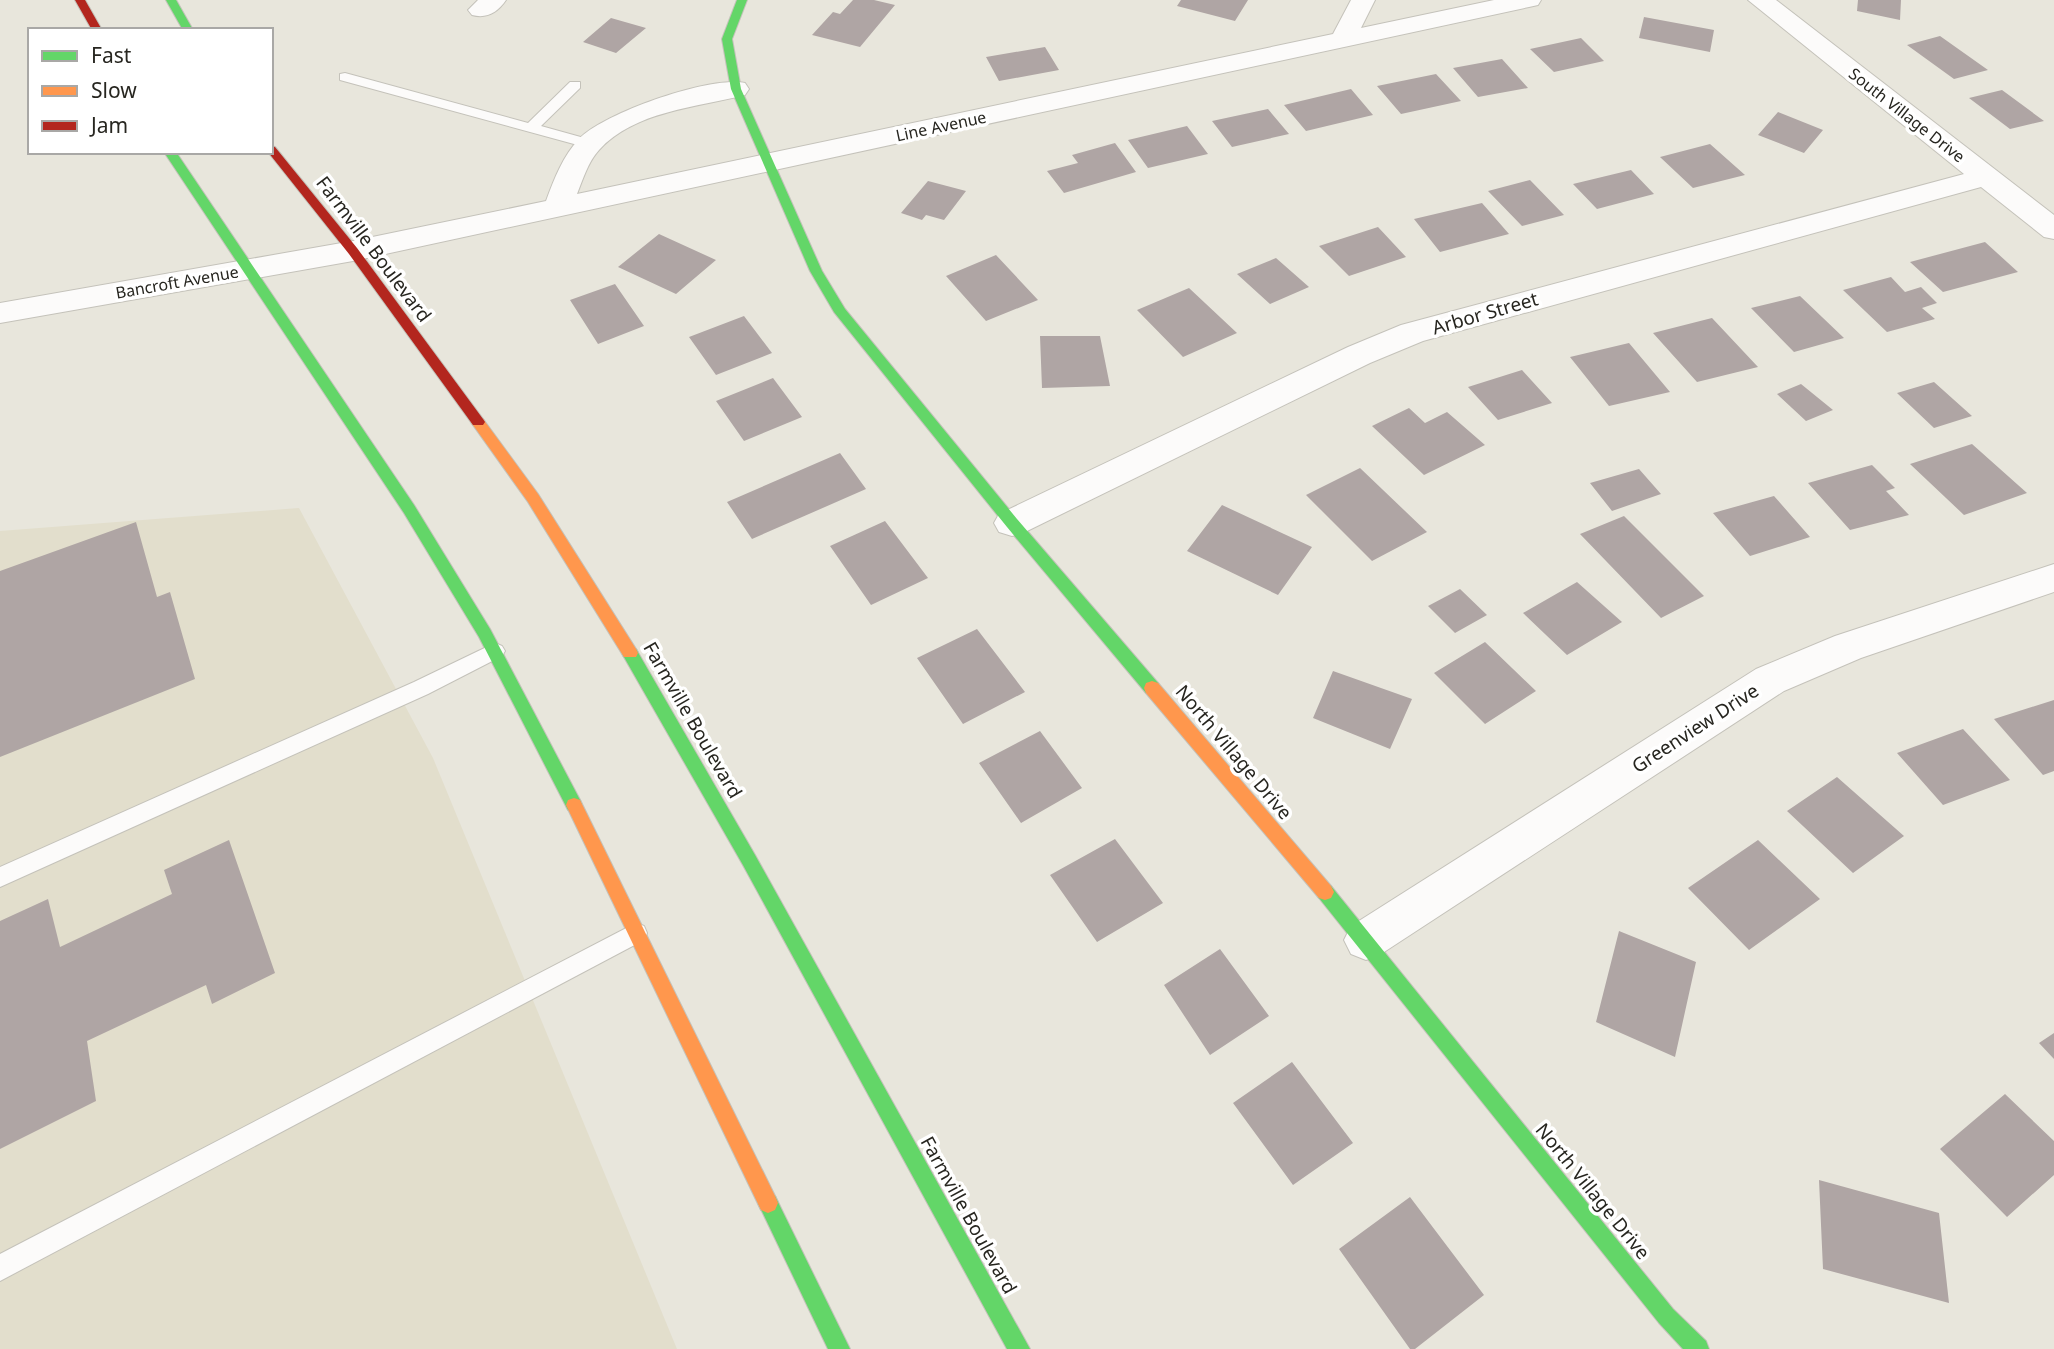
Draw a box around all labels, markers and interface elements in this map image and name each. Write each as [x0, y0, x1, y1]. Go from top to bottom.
legend [28, 28, 273, 154]
text: Fast [91, 41, 132, 69]
street label: South Village Drive [1844, 63, 1970, 167]
text: Slow [91, 76, 137, 104]
street label: Line Avenue [894, 106, 988, 146]
text: Jam [89, 111, 128, 139]
street label: Farmville Boulevard [311, 171, 437, 327]
street label: Bancroft Avenue [114, 260, 240, 304]
street label: Arbor Street [1429, 285, 1541, 341]
street label: Farmville Boulevard [638, 637, 748, 803]
street label: Greenview Drive [1627, 677, 1763, 779]
street label: North Village Drive [1170, 679, 1298, 825]
street label: North Village Drive [1530, 1117, 1656, 1265]
street label: Farmville Boulevard [915, 1132, 1023, 1298]

